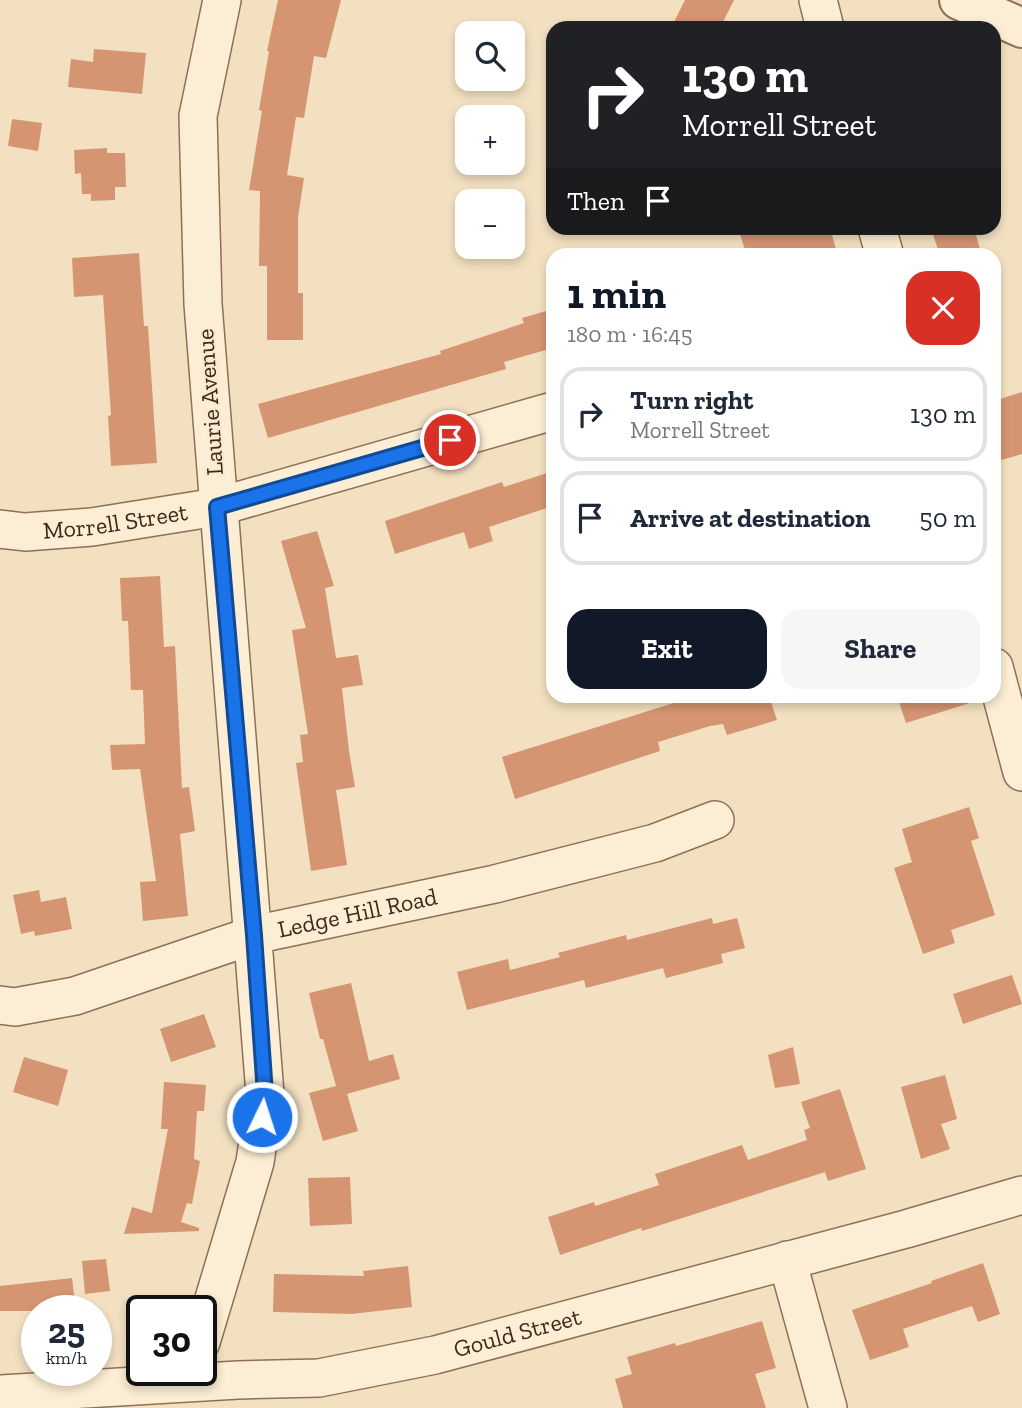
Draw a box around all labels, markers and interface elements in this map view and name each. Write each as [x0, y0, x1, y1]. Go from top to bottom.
map controls [455, 21, 525, 259]
button: search [455, 21, 525, 91]
text: 130 m [682, 46, 808, 105]
icon: right [567, 49, 658, 140]
button: + [455, 105, 525, 175]
text: Morrell Street [682, 106, 876, 144]
icon: arrive [639, 182, 677, 220]
text: Then [567, 185, 625, 217]
button: − [455, 189, 525, 259]
text: 1 min [567, 268, 666, 319]
button: close [906, 271, 980, 345]
text: 180 m · 16:45 [567, 320, 692, 348]
street label: Laurie Avenue [190, 328, 229, 476]
text: Turn right [630, 384, 753, 416]
icon: right [571, 395, 609, 433]
text: 130 m [910, 398, 976, 430]
pin [420, 410, 480, 470]
text: Morrell Street [630, 416, 770, 444]
icon: arrive [431, 421, 469, 459]
street label: Morrell Street [42, 497, 190, 545]
icon: arrive [571, 499, 609, 537]
text: Arrive at destination [630, 502, 870, 534]
text: 50 m [919, 502, 976, 534]
button: Exit [567, 609, 767, 689]
button: Share [781, 609, 980, 689]
street label: Ledge Hill Road [275, 882, 440, 944]
position arrow [225, 1080, 299, 1154]
speed limit sign: 30 [126, 1295, 217, 1386]
street label: Gould Street [450, 1302, 584, 1363]
text: 25 [48, 1310, 85, 1352]
text: km/h [46, 1347, 87, 1369]

